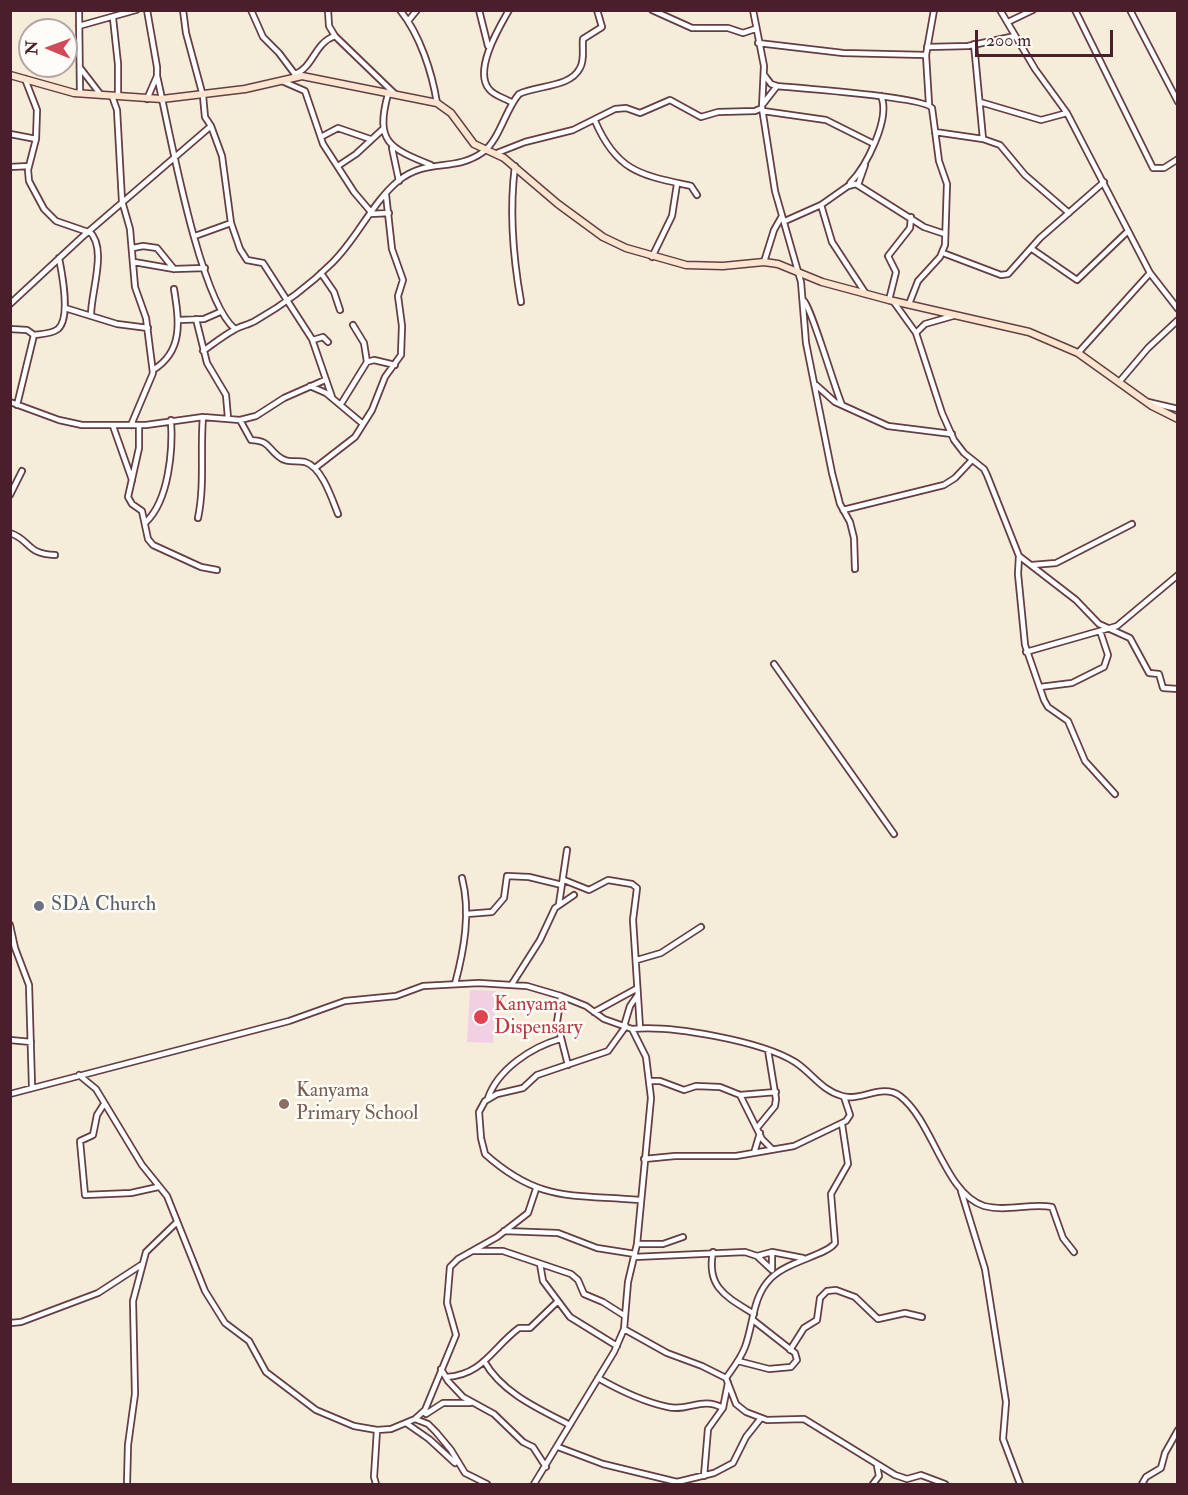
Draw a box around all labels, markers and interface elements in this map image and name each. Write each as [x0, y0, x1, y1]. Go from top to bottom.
north arrow [18, 18, 78, 78]
scale bar [978, 18, 1116, 56]
text: 200 m [986, 29, 1031, 52]
text: N [22, 40, 42, 55]
place label: SDA Church [51, 894, 156, 918]
marker: SDA Church [32, 899, 46, 913]
place label: Kanyama Dispensary [494, 994, 583, 1041]
marker: Kanyama Dispensary [472, 1008, 490, 1026]
place label: Kanyama Primary School [296, 1080, 418, 1127]
marker: Kanyama Primary School [277, 1097, 291, 1111]

